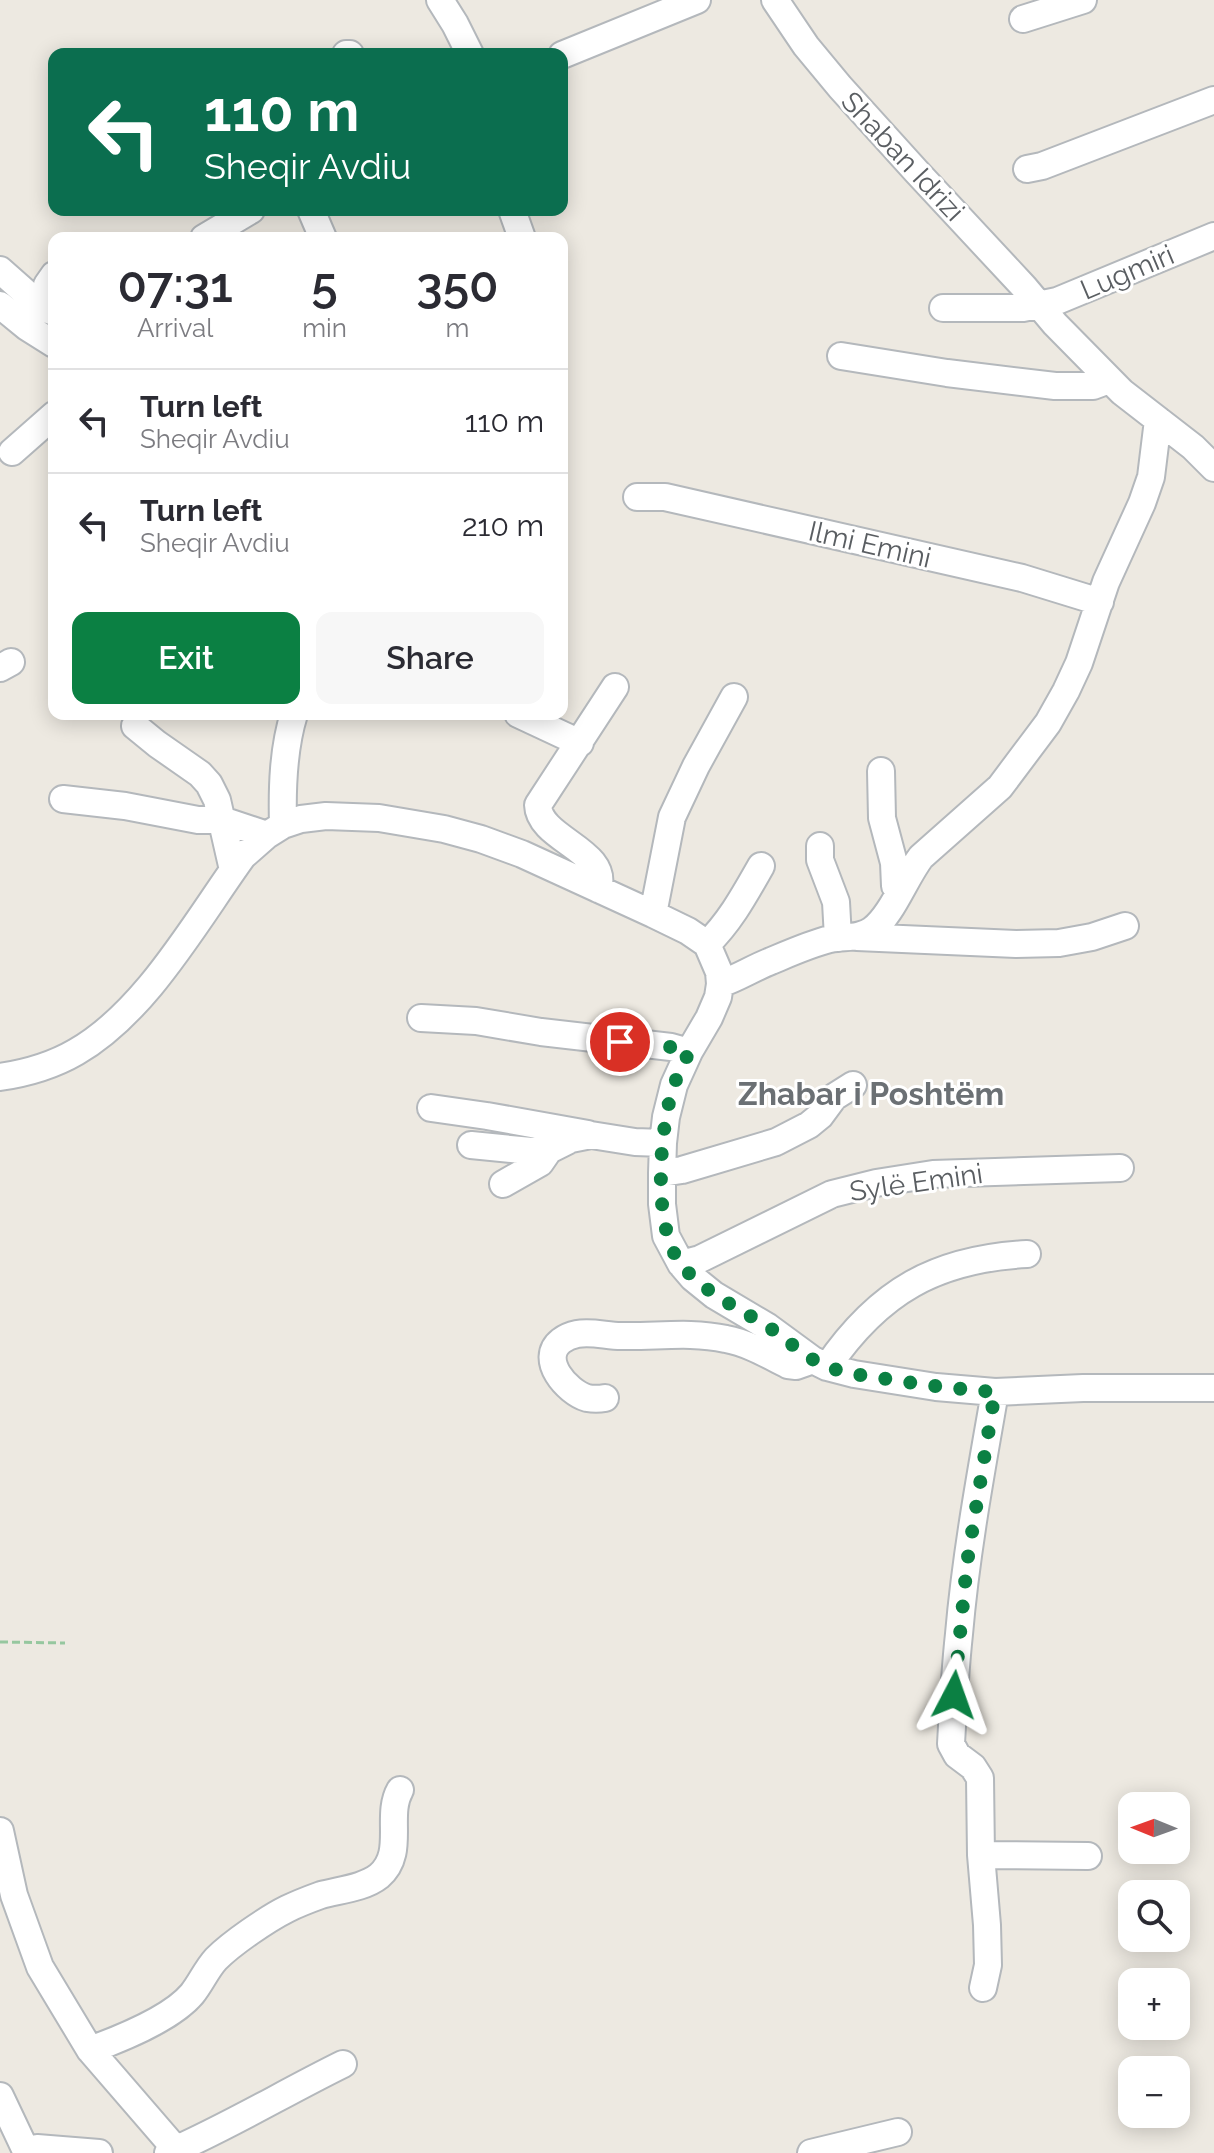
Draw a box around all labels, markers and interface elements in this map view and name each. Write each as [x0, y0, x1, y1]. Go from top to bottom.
text: 110 m [204, 78, 359, 144]
icon: left [72, 80, 176, 184]
street label: Shaban Idrizi [834, 85, 971, 228]
text: Sheqir Avdiu [204, 145, 411, 187]
street label: Lugmiri [1076, 238, 1179, 307]
text: 07:31 [117, 257, 233, 313]
text: 5 [311, 257, 338, 313]
text: 350 [416, 257, 499, 313]
text: Arrival [137, 313, 213, 343]
text: min [302, 313, 347, 343]
text: m [446, 313, 469, 343]
text: Turn left [140, 389, 262, 424]
icon: left [72, 399, 116, 443]
text: 110 m [465, 404, 544, 439]
text: Sheqir Avdiu [140, 424, 290, 454]
text: Turn left [140, 493, 262, 528]
icon: left [72, 503, 116, 547]
text: 210 m [462, 508, 544, 543]
street label: Ilmi Emini [805, 514, 934, 575]
text: Sheqir Avdiu [140, 528, 290, 558]
button: Exit [72, 612, 300, 704]
button: Share [316, 612, 544, 704]
pin [586, 1008, 654, 1076]
icon: arrive [598, 1020, 642, 1064]
district label: Zhabar i Poshtëm [738, 1075, 1004, 1112]
street label: Sylë Emini [847, 1157, 985, 1208]
position arrow [912, 1653, 996, 1737]
north arrow [1118, 1792, 1190, 1864]
map controls [1118, 1792, 1190, 2128]
button: search [1118, 1880, 1190, 1952]
button: + [1118, 1968, 1190, 2040]
button: − [1118, 2056, 1190, 2128]

